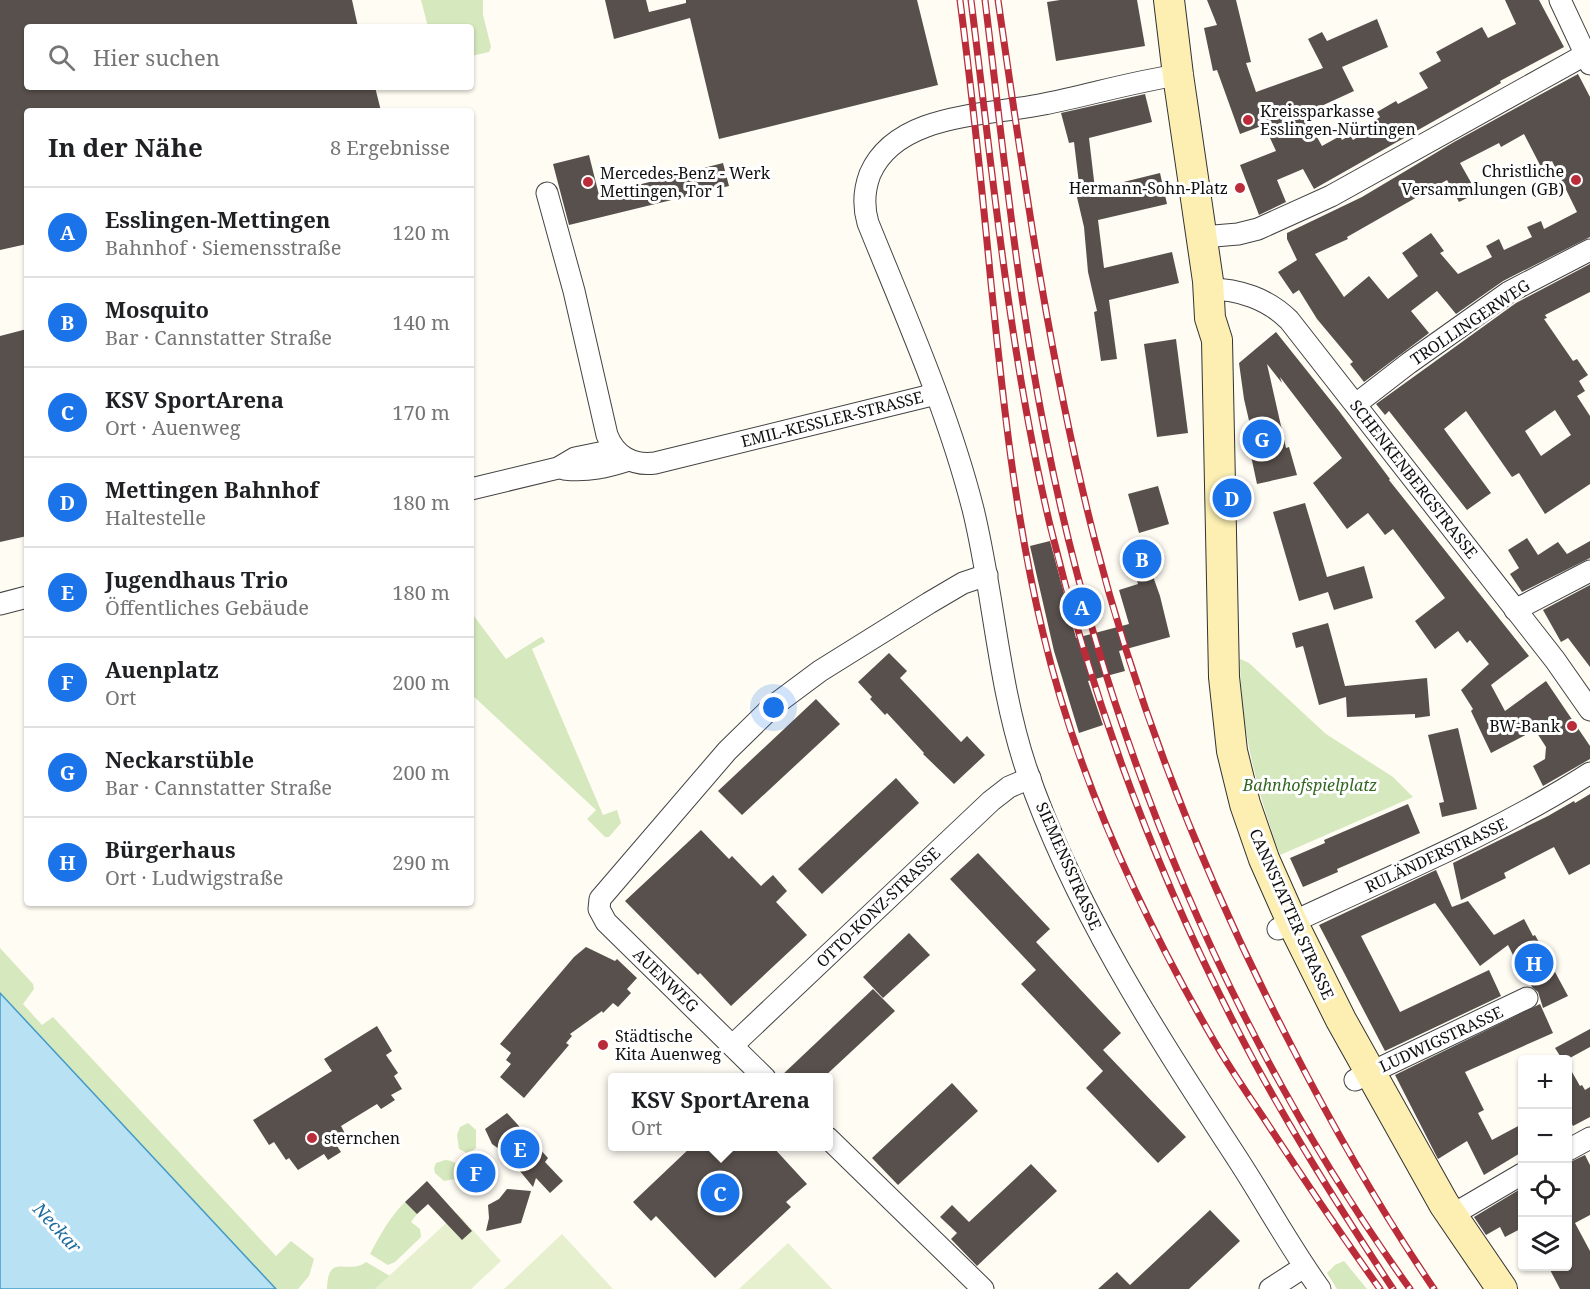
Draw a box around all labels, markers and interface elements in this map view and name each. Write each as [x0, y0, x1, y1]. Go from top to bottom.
search box [24, 24, 474, 90]
icon: search [45, 41, 78, 74]
text: Hier suchen [93, 42, 220, 72]
place label: Kreissparkasse Esslingen-Nürtingen [1260, 100, 1416, 140]
marker: Kreissparkasse Esslingen-Nürtingen [1241, 113, 1255, 127]
text: In der Nähe [48, 129, 203, 165]
text: 8 Ergebnisse [330, 134, 450, 161]
place label: Christliche Versammlungen (GB) [1402, 160, 1564, 200]
place label: Mercedes-Benz - Werk Mettingen, Tor 1 [600, 162, 771, 202]
marker: Christliche Versammlungen (GB) [1569, 173, 1583, 187]
marker: Mercedes-Benz - Werk Mettingen, Tor 1 [581, 175, 595, 189]
place label: Hermann-Sohn-Platz [1069, 177, 1228, 199]
marker: Hermann-Sohn-Platz [1233, 181, 1247, 195]
text: Esslingen-Mettingen [105, 204, 330, 234]
text: A [60, 219, 75, 246]
text: 120 m [392, 219, 450, 246]
text: Bahnhof · Siemensstraße [105, 234, 341, 261]
street label: TROLLINGERWEG [1406, 274, 1534, 370]
text: Mosquito [105, 294, 209, 324]
text: B [61, 309, 74, 336]
text: 140 m [392, 309, 450, 336]
text: Bar · Cannstatter Straße [105, 324, 332, 351]
text: KSV SportArena [105, 384, 284, 414]
street label: EMIL-KESSLER-STRASSE [739, 386, 925, 452]
street label: SCHENKENBERGSTRASSE [1345, 395, 1483, 563]
text: C [61, 399, 74, 426]
text: 170 m [392, 399, 450, 426]
text: Ort · Auenweg [105, 414, 240, 441]
pin: G [1242, 416, 1282, 462]
text: Mettingen Bahnhof [105, 474, 319, 504]
pin: D [1212, 476, 1252, 520]
text: D [60, 489, 75, 516]
text: 180 m [392, 489, 450, 516]
text: Haltestelle [105, 504, 206, 531]
pin: B [1122, 536, 1162, 582]
text: Jugendhaus Trio [105, 564, 288, 594]
text: E [61, 579, 74, 606]
text: 180 m [392, 579, 450, 606]
pin: A [1062, 584, 1102, 630]
text: Öffentliches Gebäude [105, 594, 309, 621]
text: Auenplatz [105, 654, 219, 684]
text: F [61, 669, 74, 696]
text: 200 m [392, 669, 450, 696]
text: Ort [105, 684, 136, 711]
your location [759, 693, 788, 722]
place label: BW-Bank [1489, 715, 1561, 737]
marker: BW-Bank [1565, 719, 1579, 733]
text: Neckarstüble [105, 744, 254, 774]
text: G [60, 759, 75, 786]
text: 200 m [392, 759, 450, 786]
text: Bar · Cannstatter Straße [105, 774, 332, 801]
park label: Bahnhofspielplatz [1242, 774, 1377, 796]
street label: SIEMENSSTRASSE [1031, 799, 1107, 933]
street label: RULÄNDERSTRASSE [1361, 812, 1511, 898]
street label: CANNSTATTER STRASSE [1244, 825, 1340, 1003]
text: Bürgerhaus [105, 834, 236, 864]
street label: OTTO-KONZ-STRASSE [811, 842, 945, 972]
text: H [59, 849, 76, 876]
text: 290 m [392, 849, 450, 876]
text: Ort · Ludwigstraße [105, 864, 284, 891]
pin: H [1514, 940, 1553, 986]
street label: AUENWEG [629, 943, 704, 1017]
street label: LUDWIGSTRASSE [1376, 1001, 1506, 1077]
place label: Städtische Kita Auenweg [615, 1025, 721, 1065]
marker: Städtische Kita Auenweg [596, 1038, 610, 1052]
map controls [1518, 1055, 1572, 1271]
button: + [1518, 1055, 1572, 1109]
popup [608, 1073, 833, 1151]
text: KSV SportArena [631, 1084, 810, 1114]
button: − [1518, 1109, 1572, 1163]
text: Ort [631, 1114, 662, 1141]
pin: E [500, 1126, 540, 1172]
place label: sternchen [324, 1127, 400, 1149]
marker: sternchen [305, 1131, 319, 1145]
pin: F [456, 1150, 496, 1196]
button: locate [1518, 1163, 1572, 1217]
pin: C [700, 1170, 740, 1216]
water label: Neckar [28, 1196, 88, 1258]
button: layers [1518, 1217, 1572, 1271]

